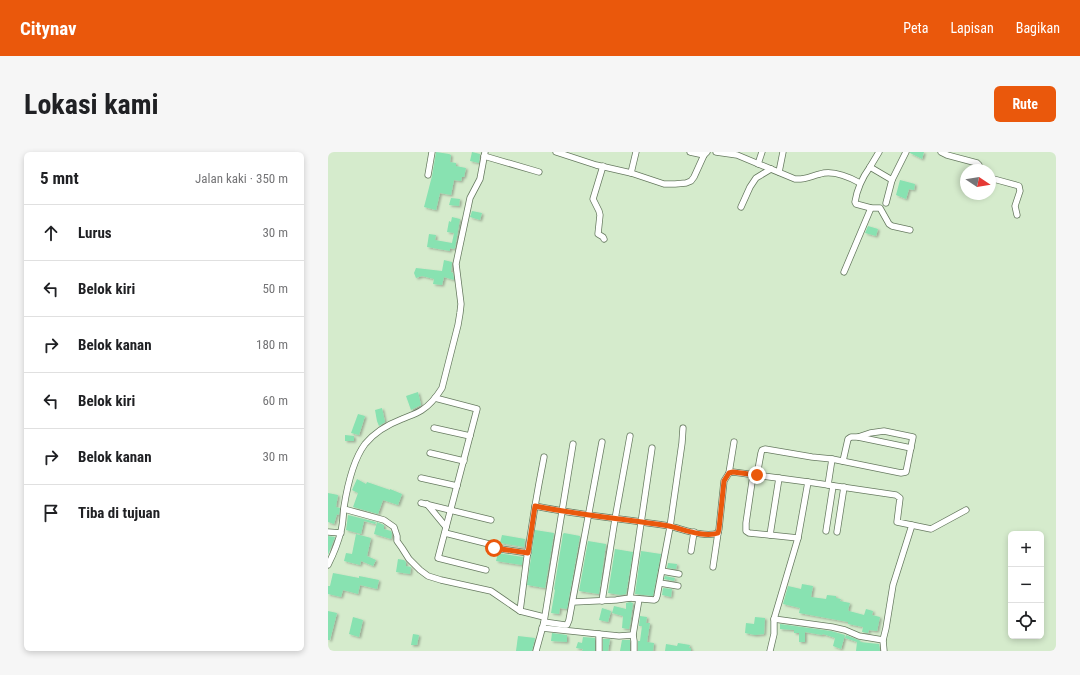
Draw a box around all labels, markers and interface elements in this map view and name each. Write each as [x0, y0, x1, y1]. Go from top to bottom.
text: Citynav [20, 17, 77, 40]
text: Peta [903, 20, 928, 36]
text: Lapisan [950, 20, 994, 36]
text: Bagikan [1016, 20, 1060, 36]
button: Rute [994, 86, 1056, 122]
text: Lokasi kami [24, 88, 159, 121]
north arrow [960, 164, 996, 200]
text: 5 mnt [40, 168, 79, 188]
text: Jalan kaki · 350 m [195, 171, 288, 186]
icon: ahead [40, 222, 62, 244]
text: Lurus [78, 224, 112, 242]
text: 30 m [262, 225, 288, 240]
icon: left [40, 278, 62, 300]
text: Belok kiri [78, 280, 135, 298]
text: 50 m [262, 281, 288, 296]
icon: right [40, 334, 62, 356]
text: Belok kanan [78, 336, 152, 354]
text: 180 m [256, 337, 288, 352]
icon: left [40, 390, 62, 412]
text: Belok kiri [78, 392, 135, 410]
text: 60 m [262, 393, 288, 408]
icon: right [40, 446, 62, 468]
text: Belok kanan [78, 448, 152, 466]
text: 30 m [262, 449, 288, 464]
route end [748, 466, 766, 484]
icon: arrive [40, 502, 62, 524]
text: Tiba di tujuan [78, 504, 160, 522]
map controls [1008, 531, 1044, 639]
button: + [1008, 531, 1044, 567]
route start [485, 539, 503, 557]
button: − [1008, 567, 1044, 603]
button: locate [1008, 603, 1044, 639]

